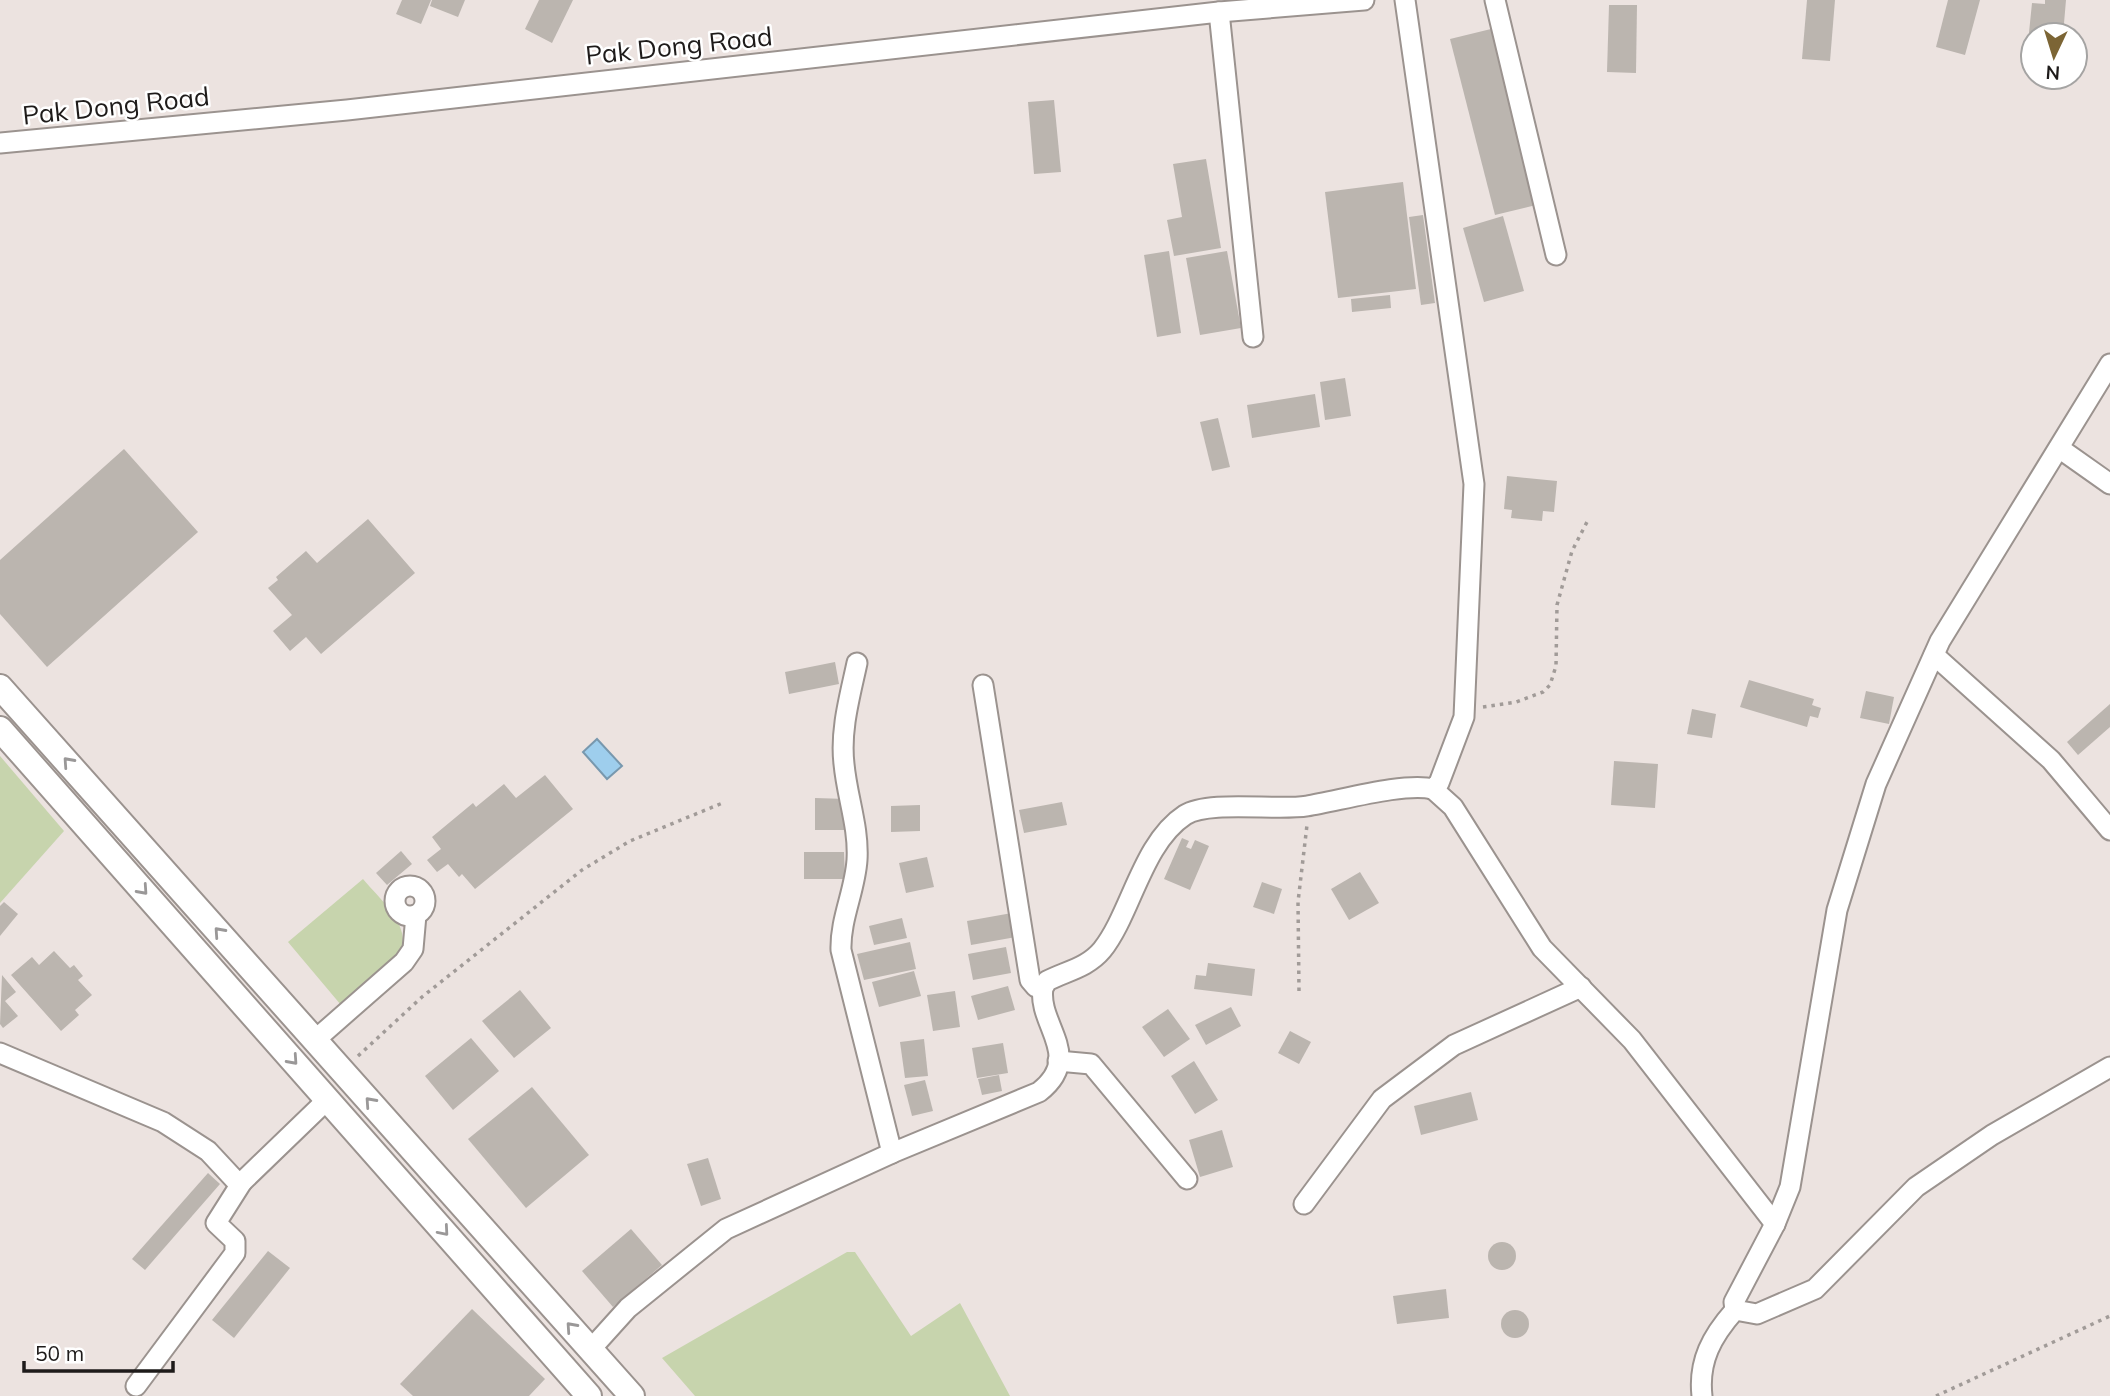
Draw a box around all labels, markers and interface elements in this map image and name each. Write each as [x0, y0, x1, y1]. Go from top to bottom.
street label: Pak Dong Road [584, 19, 774, 72]
north arrow [2019, 21, 2089, 91]
text: N [2045, 60, 2061, 85]
street label: Pak Dong Road [21, 79, 211, 132]
one-way arrow [63, 757, 76, 770]
one-way arrow [135, 882, 147, 895]
one-way arrow [215, 927, 227, 940]
one-way arrow [285, 1052, 298, 1065]
one-way arrow [366, 1097, 378, 1110]
one-way arrow [436, 1223, 448, 1236]
one-way arrow [566, 1322, 579, 1335]
scale bar [24, 1330, 173, 1374]
text: 50 m [35, 1340, 84, 1366]

